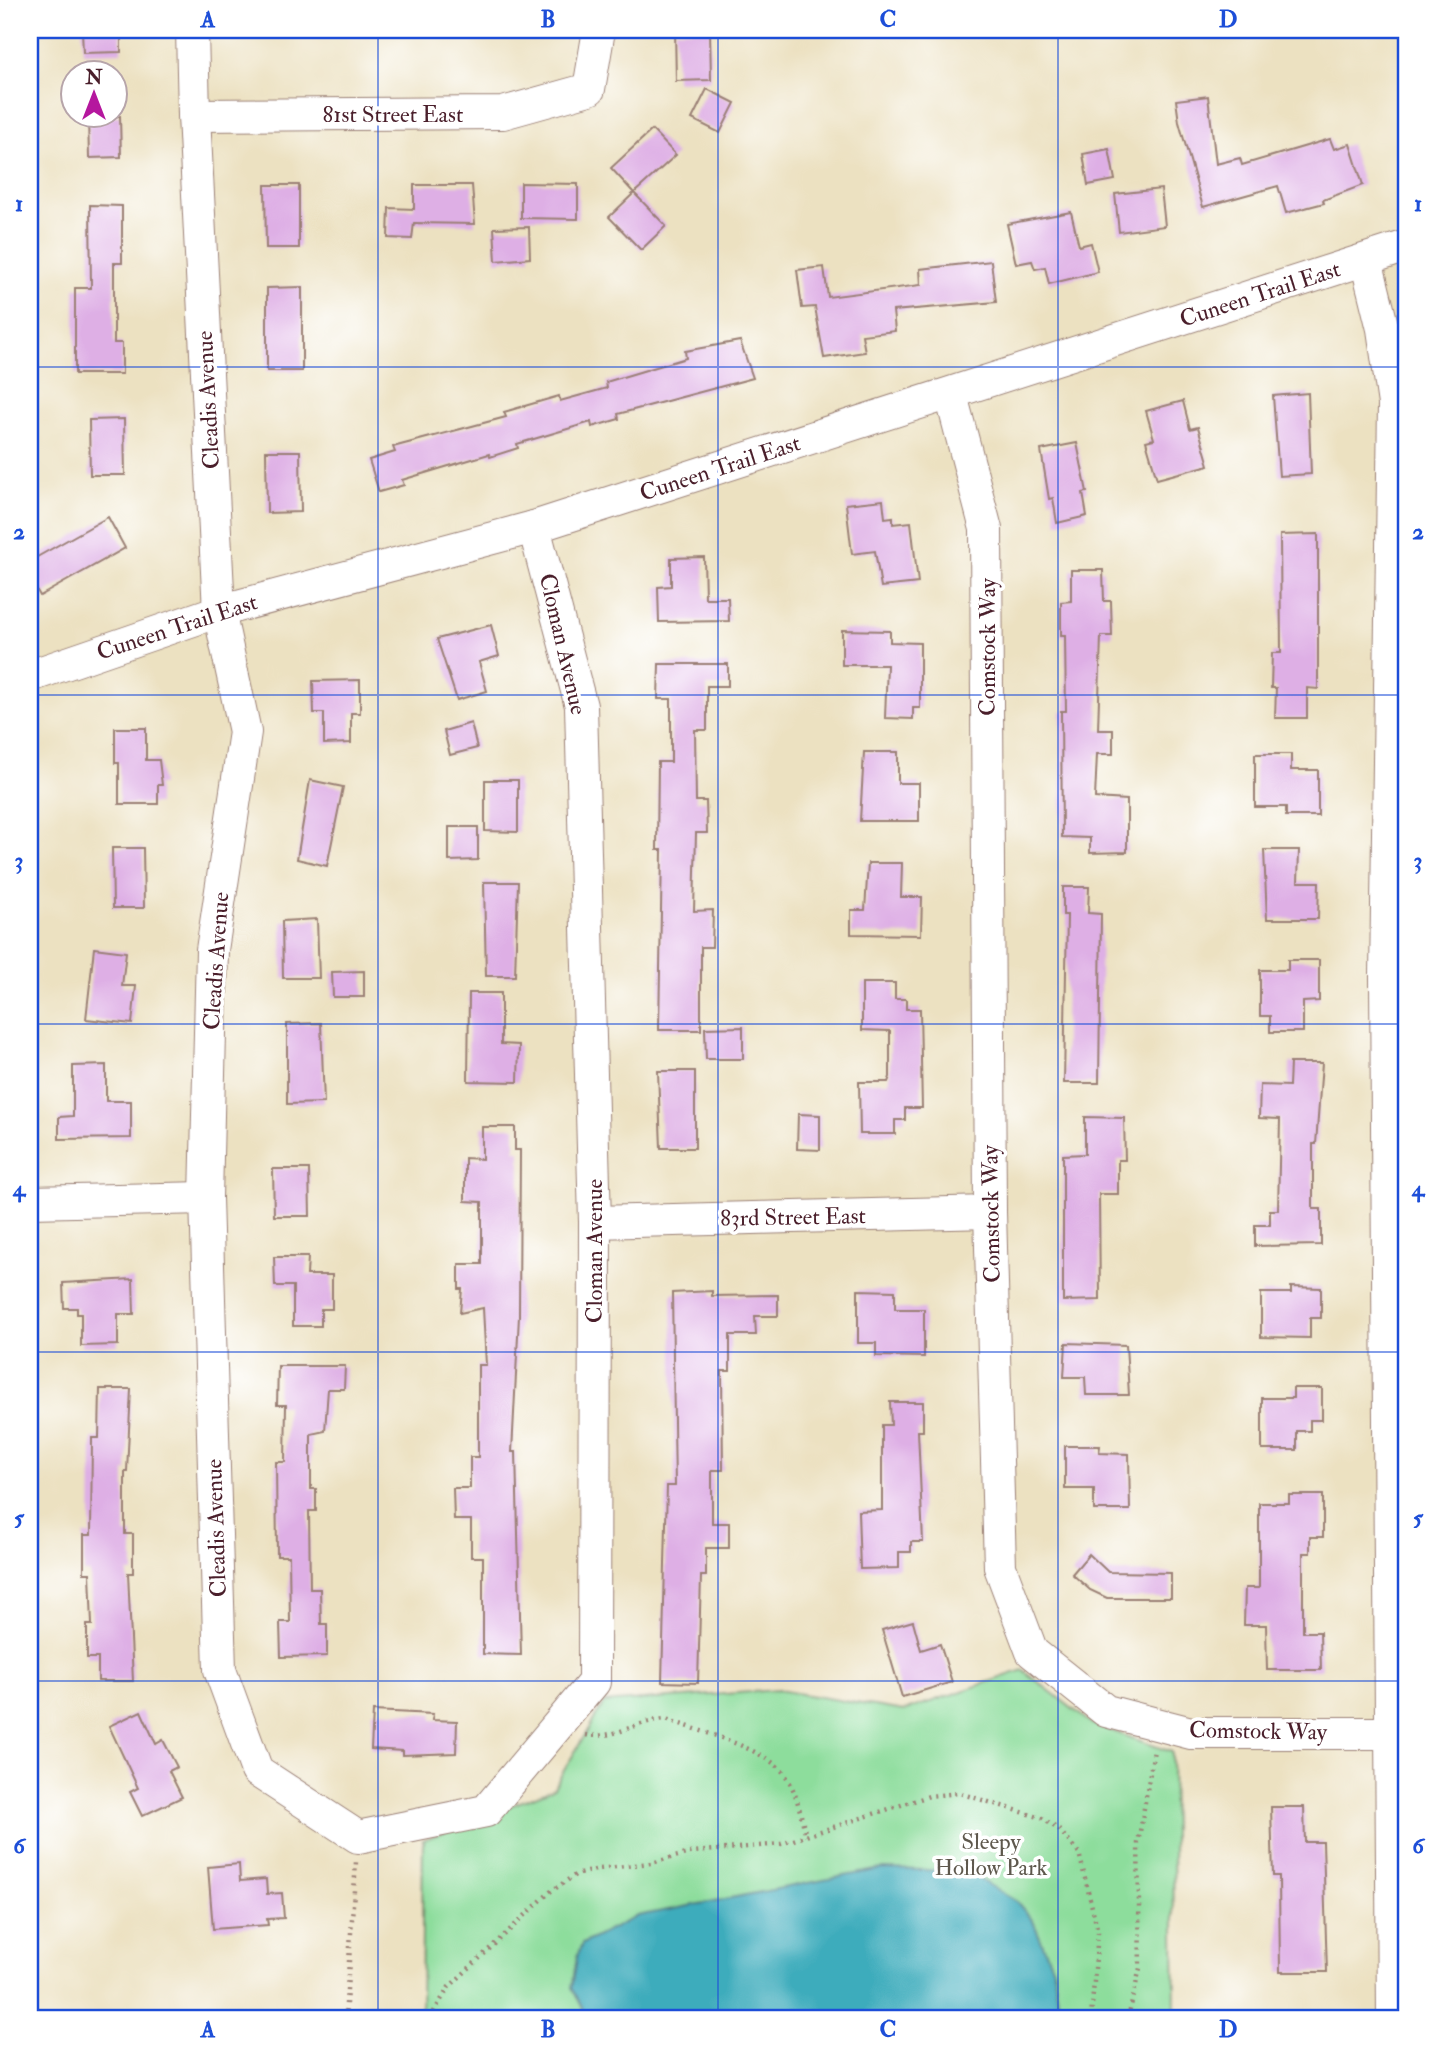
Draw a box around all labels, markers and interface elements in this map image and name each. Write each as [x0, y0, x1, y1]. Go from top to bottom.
text: A [200, 5, 216, 34]
text: B [540, 5, 556, 34]
text: C [880, 5, 896, 34]
text: D [1219, 5, 1237, 34]
north arrow [60, 60, 130, 130]
text: N [84, 66, 103, 90]
street label: 81st Street East [323, 100, 463, 129]
text: 1 [15, 189, 23, 218]
text: 1 [1414, 189, 1422, 218]
street label: Cuneen Trail East [1176, 254, 1344, 334]
street label: Cleadis Avenue [190, 330, 226, 470]
street label: Cuneen Trail East [636, 428, 804, 508]
text: 2 [13, 517, 25, 546]
text: 2 [1412, 517, 1424, 546]
street label: Cloman Avenue [533, 570, 593, 718]
street label: Comstock Way [973, 577, 1002, 716]
street label: Cuneen Trail East [93, 587, 261, 667]
text: 3 [15, 846, 23, 875]
text: 3 [1414, 846, 1422, 875]
street label: Cleadis Avenue [197, 891, 235, 1031]
street label: Comstock Way [975, 1144, 1007, 1283]
text: 4 [12, 1174, 27, 1203]
text: 4 [1411, 1174, 1426, 1203]
street label: Cloman Avenue [580, 1178, 609, 1323]
street label: 83rd Street East [720, 1201, 866, 1233]
street label: Cleadis Avenue [199, 1458, 233, 1598]
text: 5 [14, 1503, 25, 1532]
text: 5 [1413, 1503, 1424, 1532]
street label: Comstock Way [1189, 1715, 1328, 1747]
park label: Sleepy Hollow Park [934, 1827, 1048, 1882]
text: 6 [13, 1831, 27, 1860]
text: 6 [1412, 1831, 1426, 1860]
text: A [200, 2015, 216, 2044]
text: B [540, 2015, 556, 2044]
text: C [880, 2015, 896, 2044]
text: D [1219, 2015, 1237, 2044]

